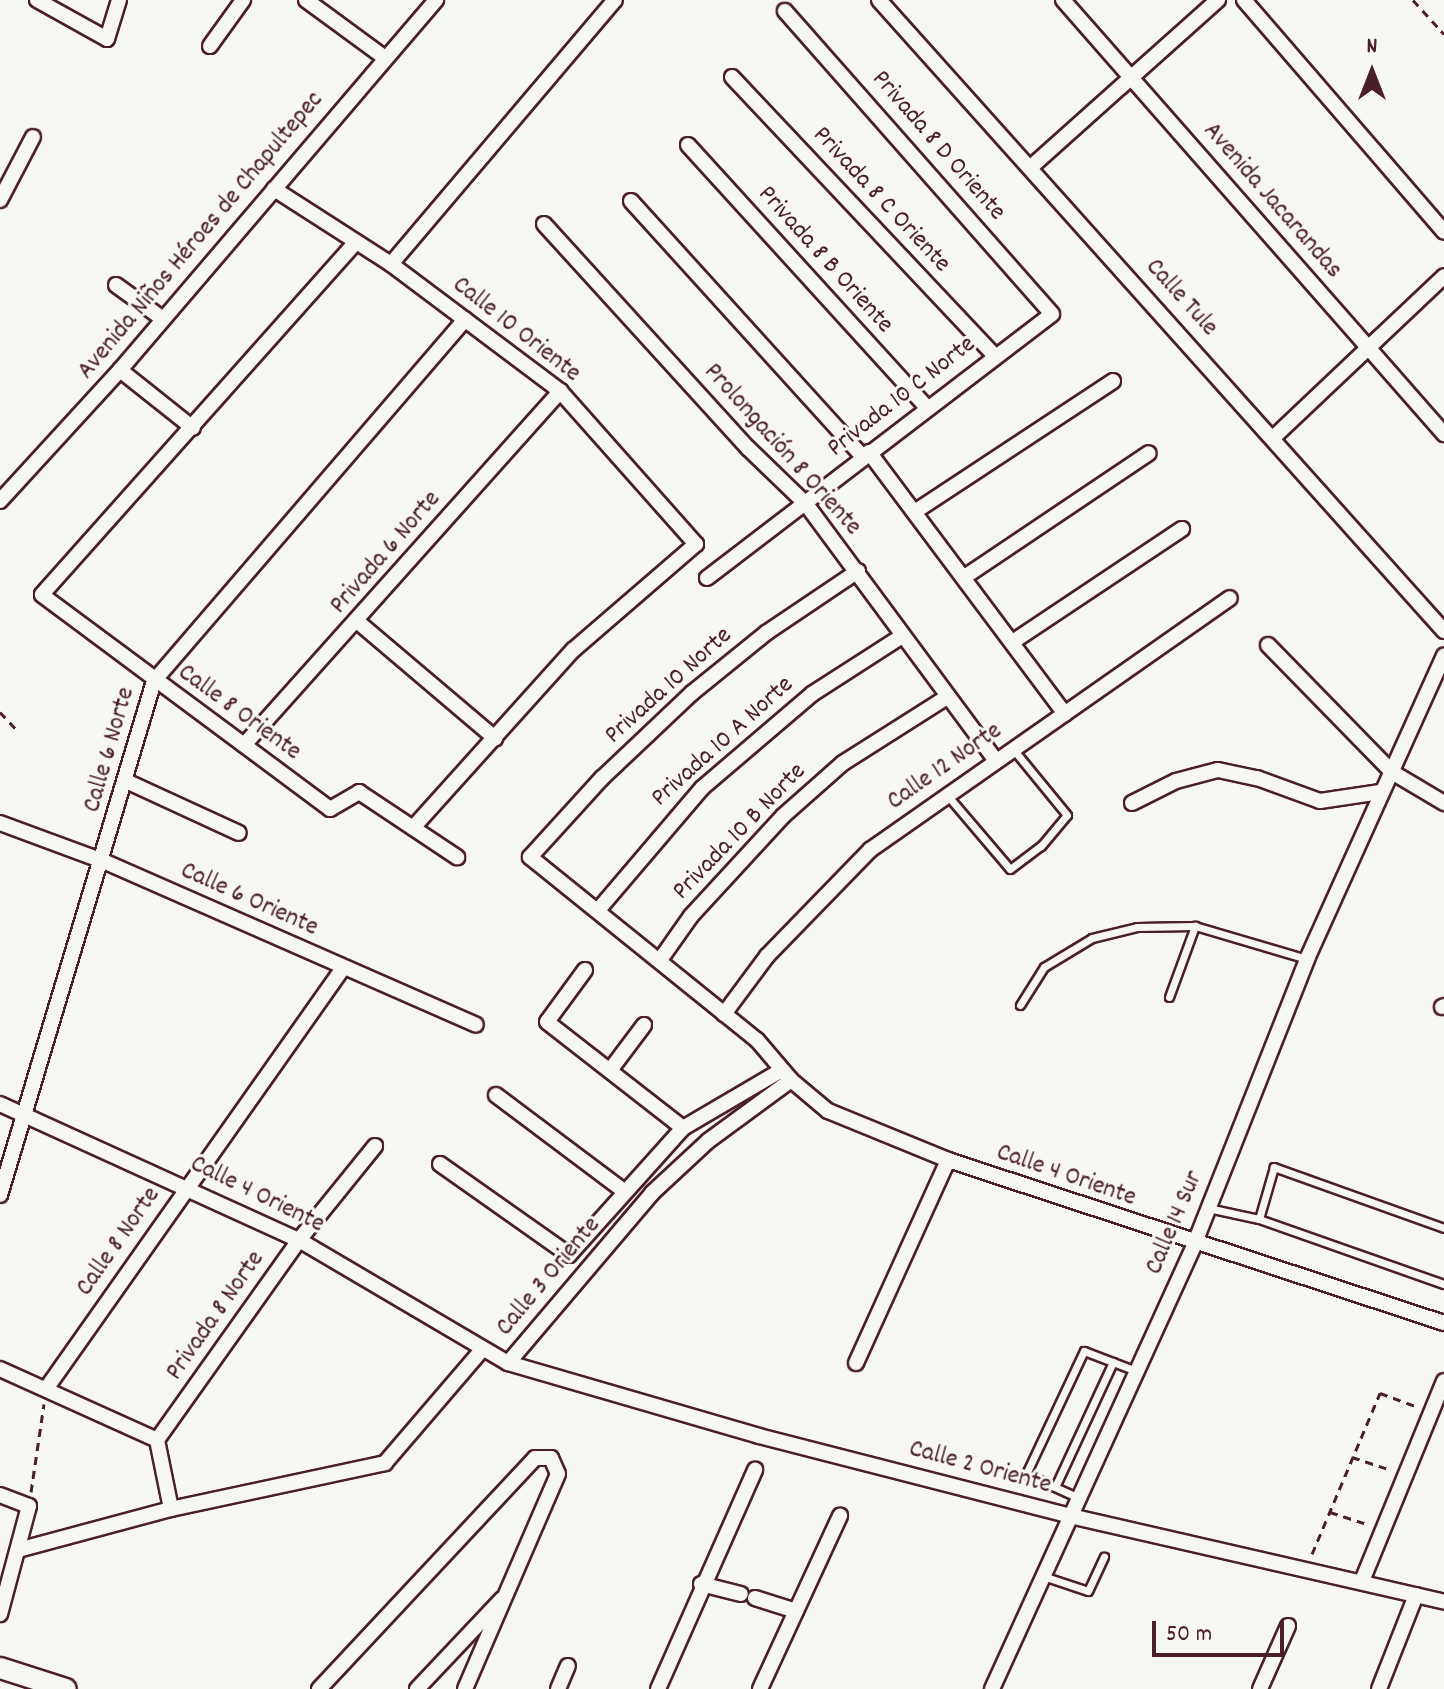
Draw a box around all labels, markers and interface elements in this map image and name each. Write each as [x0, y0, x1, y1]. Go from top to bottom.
north arrow [1332, 32, 1412, 112]
text: N [1367, 32, 1377, 63]
street label: Privada 8 D Oriente [864, 64, 1012, 228]
street label: Avenida Niños Héroes de Chapultepec [71, 86, 331, 386]
street label: Avenida Jacarandas [1196, 116, 1348, 286]
street label: Privada 8 C Oriente [805, 120, 957, 280]
street label: Privada 8 B Oriente [750, 180, 900, 340]
street label: Calle Tule [1138, 253, 1224, 343]
street label: Calle 10 Oriente [446, 270, 586, 390]
street label: Privada 10 C Norte [822, 330, 982, 464]
street label: Prolongación 8 Oriente [696, 357, 868, 543]
street label: Privada 6 Norte [324, 485, 448, 621]
street label: Privada 10 Norte [599, 621, 739, 751]
street label: Calle 8 Oriente [171, 658, 307, 768]
street label: Privada 10 A Norte [645, 670, 801, 814]
street label: Calle 6 Norte [77, 684, 143, 816]
street label: Calle 12 Norte [882, 716, 1008, 818]
street label: Privada 10 B Norte [667, 757, 813, 907]
street label: Calle 6 Oriente [175, 856, 323, 944]
street label: Calle 4 Oriente [992, 1138, 1140, 1214]
street label: Calle 4 Oriente [185, 1149, 329, 1241]
street label: Calle 14 Sur [1139, 1166, 1211, 1280]
street label: Calle 8 Norte [70, 1181, 168, 1303]
street label: Calle 3 Oriente [490, 1211, 608, 1343]
street label: Privada 8 Norte [160, 1245, 272, 1387]
street label: Calle 2 Oriente [905, 1434, 1055, 1502]
scale bar [1156, 1605, 1288, 1655]
text: 50 m [1166, 1618, 1212, 1652]

